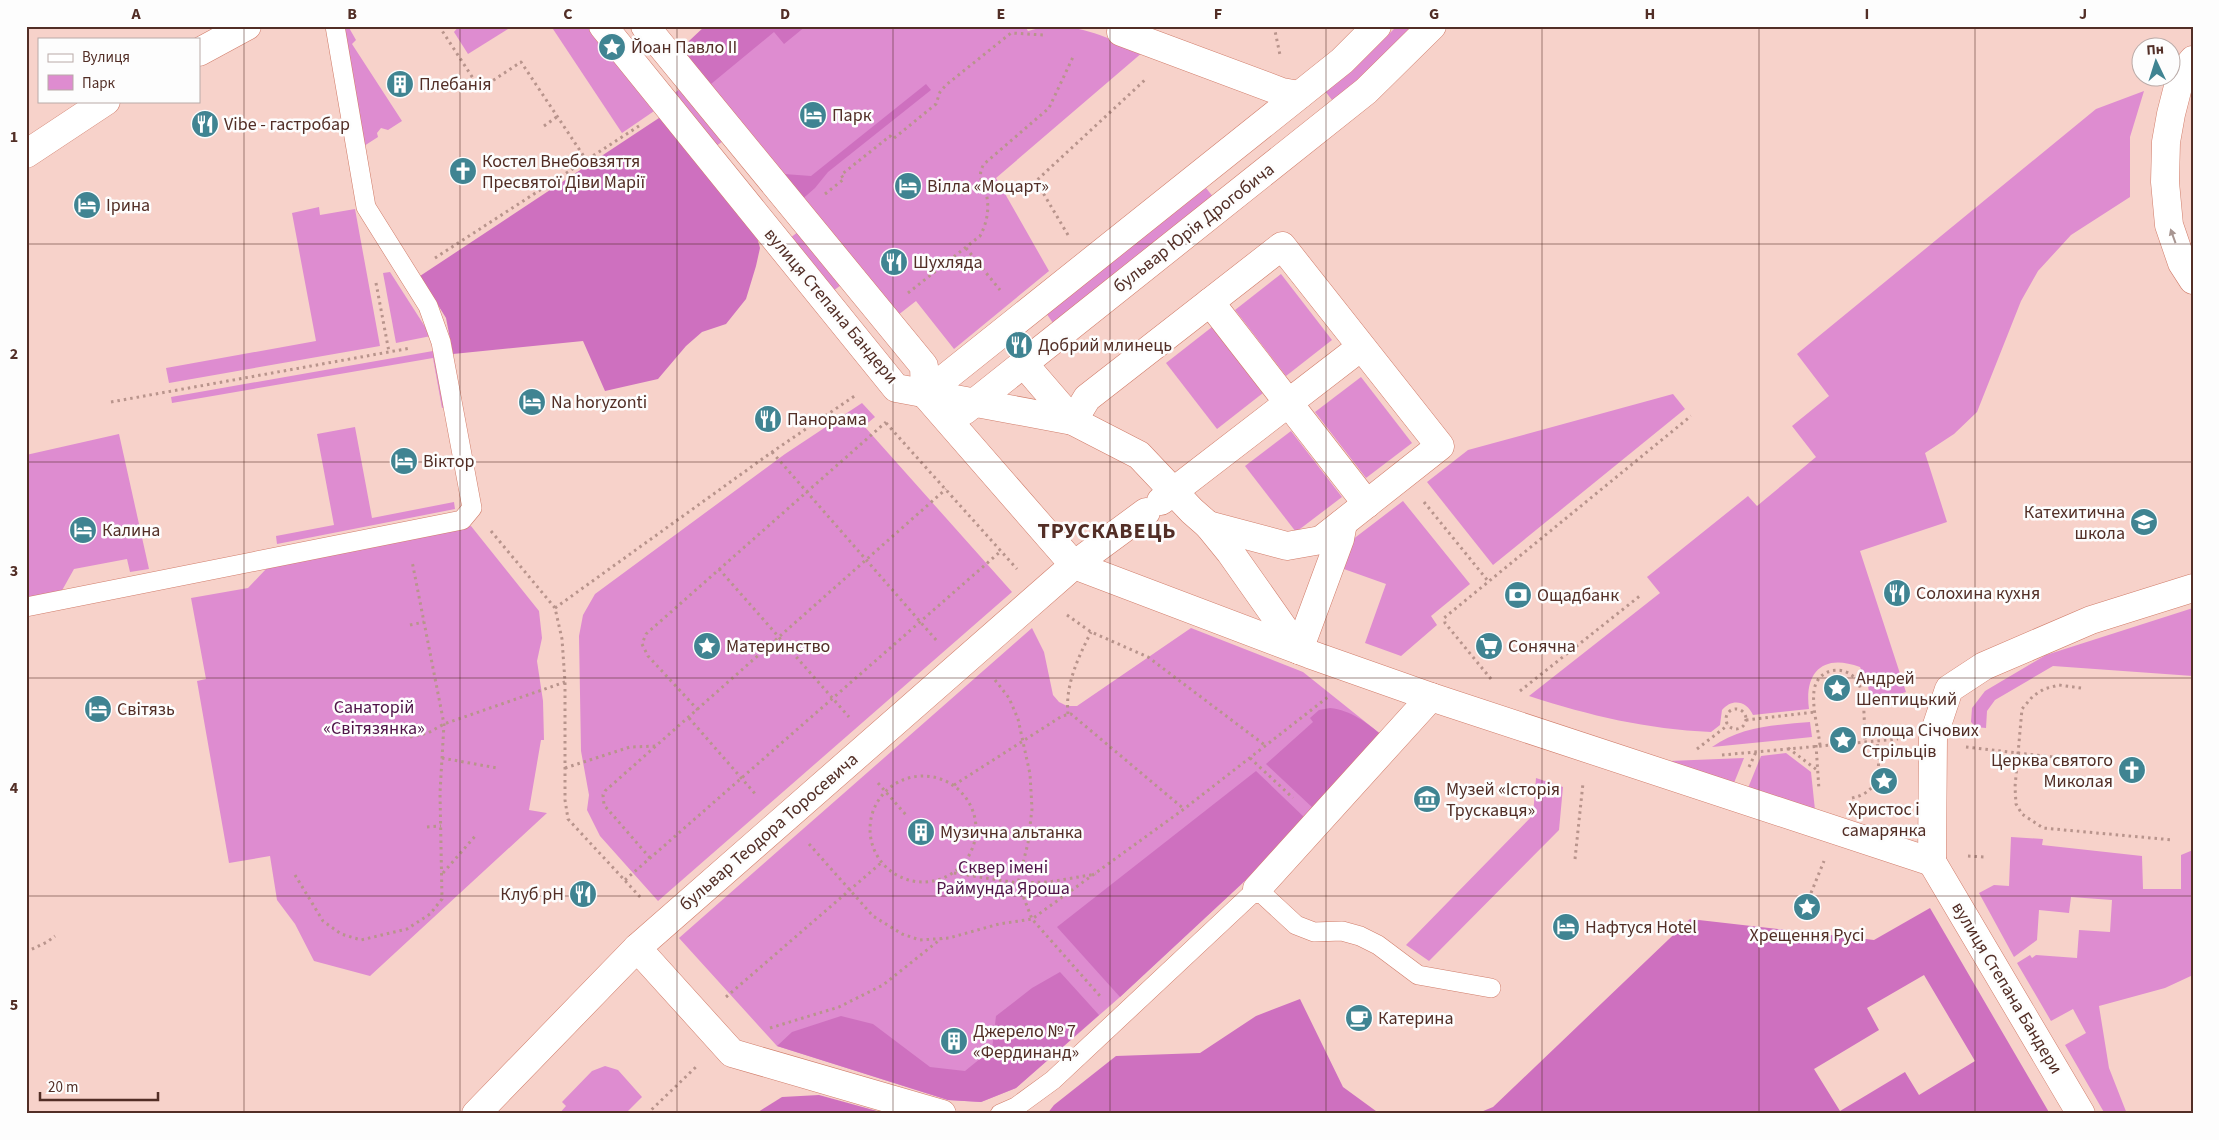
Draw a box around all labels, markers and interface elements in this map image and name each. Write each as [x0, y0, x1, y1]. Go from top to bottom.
text: A [130, 3, 141, 25]
text: B [347, 3, 357, 25]
text: C [563, 3, 573, 25]
text: D [780, 3, 790, 25]
text: E [997, 3, 1005, 25]
text: F [1214, 3, 1222, 25]
text: G [1429, 3, 1439, 25]
text: H [1645, 3, 1655, 25]
text: I [1865, 3, 1869, 25]
text: J [2079, 3, 2087, 25]
place icon: Йоан Павло II [597, 32, 627, 62]
place label: Йоан Павло II [631, 35, 737, 60]
legend [38, 38, 200, 102]
north arrow [2132, 38, 2182, 88]
text: Пн [2146, 39, 2165, 61]
text: Вулиця [82, 47, 130, 68]
building icon: Плебанія [385, 69, 415, 99]
place label: Плебанія [419, 72, 492, 97]
text: Парк [82, 73, 116, 94]
hotel icon: Парк [798, 100, 828, 130]
place label: Парк [832, 103, 872, 128]
restaurant icon: Vibe - гастробар [190, 109, 220, 139]
place label: Vibe - гастробар [224, 112, 350, 137]
text: 1 [10, 126, 18, 148]
place label: Костел Внебовзяття Пресвятої Діви Марії [482, 149, 645, 195]
church icon: Костел Внебовзяття Пресвятої Діви Марії [448, 156, 478, 186]
street label: бульвар Юрія Дрогобича [1108, 157, 1280, 299]
hotel icon: Вілла «Моцарт» [893, 171, 923, 201]
place label: Вілла «Моцарт» [927, 174, 1049, 199]
hotel icon: Ірина [72, 190, 102, 220]
place label: Ірина [106, 193, 150, 218]
street label: вулиця Степана Бандери [758, 223, 904, 389]
one-way arrow [2169, 229, 2176, 244]
restaurant icon: Шухляда [879, 247, 909, 277]
place label: Шухляда [913, 250, 983, 275]
restaurant icon: Добрий млинець [1004, 330, 1034, 360]
place label: Добрий млинець [1038, 333, 1172, 358]
text: 2 [10, 343, 18, 365]
hotel icon: Na horyzonti [517, 387, 547, 417]
place label: Na horyzonti [551, 390, 647, 415]
restaurant icon: Панорама [753, 404, 783, 434]
place label: Панорама [787, 407, 867, 432]
hotel icon: Віктор [389, 446, 419, 476]
place label: Віктор [423, 449, 474, 474]
place label: Катехитична школа [2024, 500, 2125, 546]
school or university icon: Катехитична школа [2129, 507, 2159, 537]
hotel icon: Калина [68, 515, 98, 545]
district label: ТРУСКАВЕЦЬ [1038, 515, 1176, 547]
place label: Калина [102, 518, 160, 543]
text: 3 [10, 560, 18, 582]
restaurant icon: Солохина кухня [1882, 578, 1912, 608]
bank icon: Ощадбанк [1503, 580, 1533, 610]
place label: Солохина кухня [1916, 581, 2040, 606]
place label: Ощадбанк [1537, 583, 1619, 608]
place icon: Материнство [692, 631, 722, 661]
supermarket icon: Сонячна [1474, 631, 1504, 661]
place label: Материнство [726, 634, 830, 659]
place label: Сонячна [1508, 634, 1576, 659]
place label: Андрей Шептицький [1856, 666, 1957, 712]
place icon: Андрей Шептицький [1822, 673, 1852, 703]
hotel icon: Світязь [83, 694, 113, 724]
park label: Санаторій «Світязянка» [323, 695, 425, 741]
place label: Світязь [117, 697, 175, 722]
place label: площа Січових Стрільців [1862, 718, 1979, 764]
place icon: площа Січових Стрільців [1828, 725, 1858, 755]
street label: бульвар Теодора Торосевича [674, 747, 864, 917]
place label: Церква святого Миколая [1991, 748, 2113, 794]
church icon: Церква святого Миколая [2117, 755, 2147, 785]
place icon: Христос і самарянка [1869, 766, 1899, 796]
text: 4 [10, 777, 19, 799]
place label: Музей «Історія Трускавця» [1446, 777, 1560, 823]
museum icon: Музей «Історія Трускавця» [1412, 784, 1442, 814]
place label: Христос і самарянка [1842, 797, 1926, 843]
building icon: Музична альтанка [906, 817, 936, 847]
place label: Музична альтанка [940, 820, 1083, 845]
park label: Сквер імені Раймунда Яроша [936, 855, 1070, 901]
restaurant icon: Клуб pH [568, 879, 598, 909]
place label: Клуб pH [500, 882, 564, 907]
place icon: Хрещення Русі [1792, 892, 1822, 922]
street label: вулиця Степана Бандери [1946, 897, 2068, 1079]
hotel icon: Нафтуся Hotel [1551, 912, 1581, 942]
place label: Нафтуся Hotel [1585, 915, 1697, 940]
place label: Хрещення Русі [1749, 923, 1865, 948]
text: 5 [10, 994, 18, 1016]
cafe icon: Катерина [1344, 1003, 1374, 1033]
place label: Катерина [1378, 1006, 1454, 1031]
place label: Джерело № 7 «Фердинанд» [973, 1019, 1079, 1065]
building icon: Джерело № 7 «Фердинанд» [939, 1026, 969, 1056]
scale bar [40, 1070, 158, 1102]
text: 20 m [48, 1077, 78, 1098]

